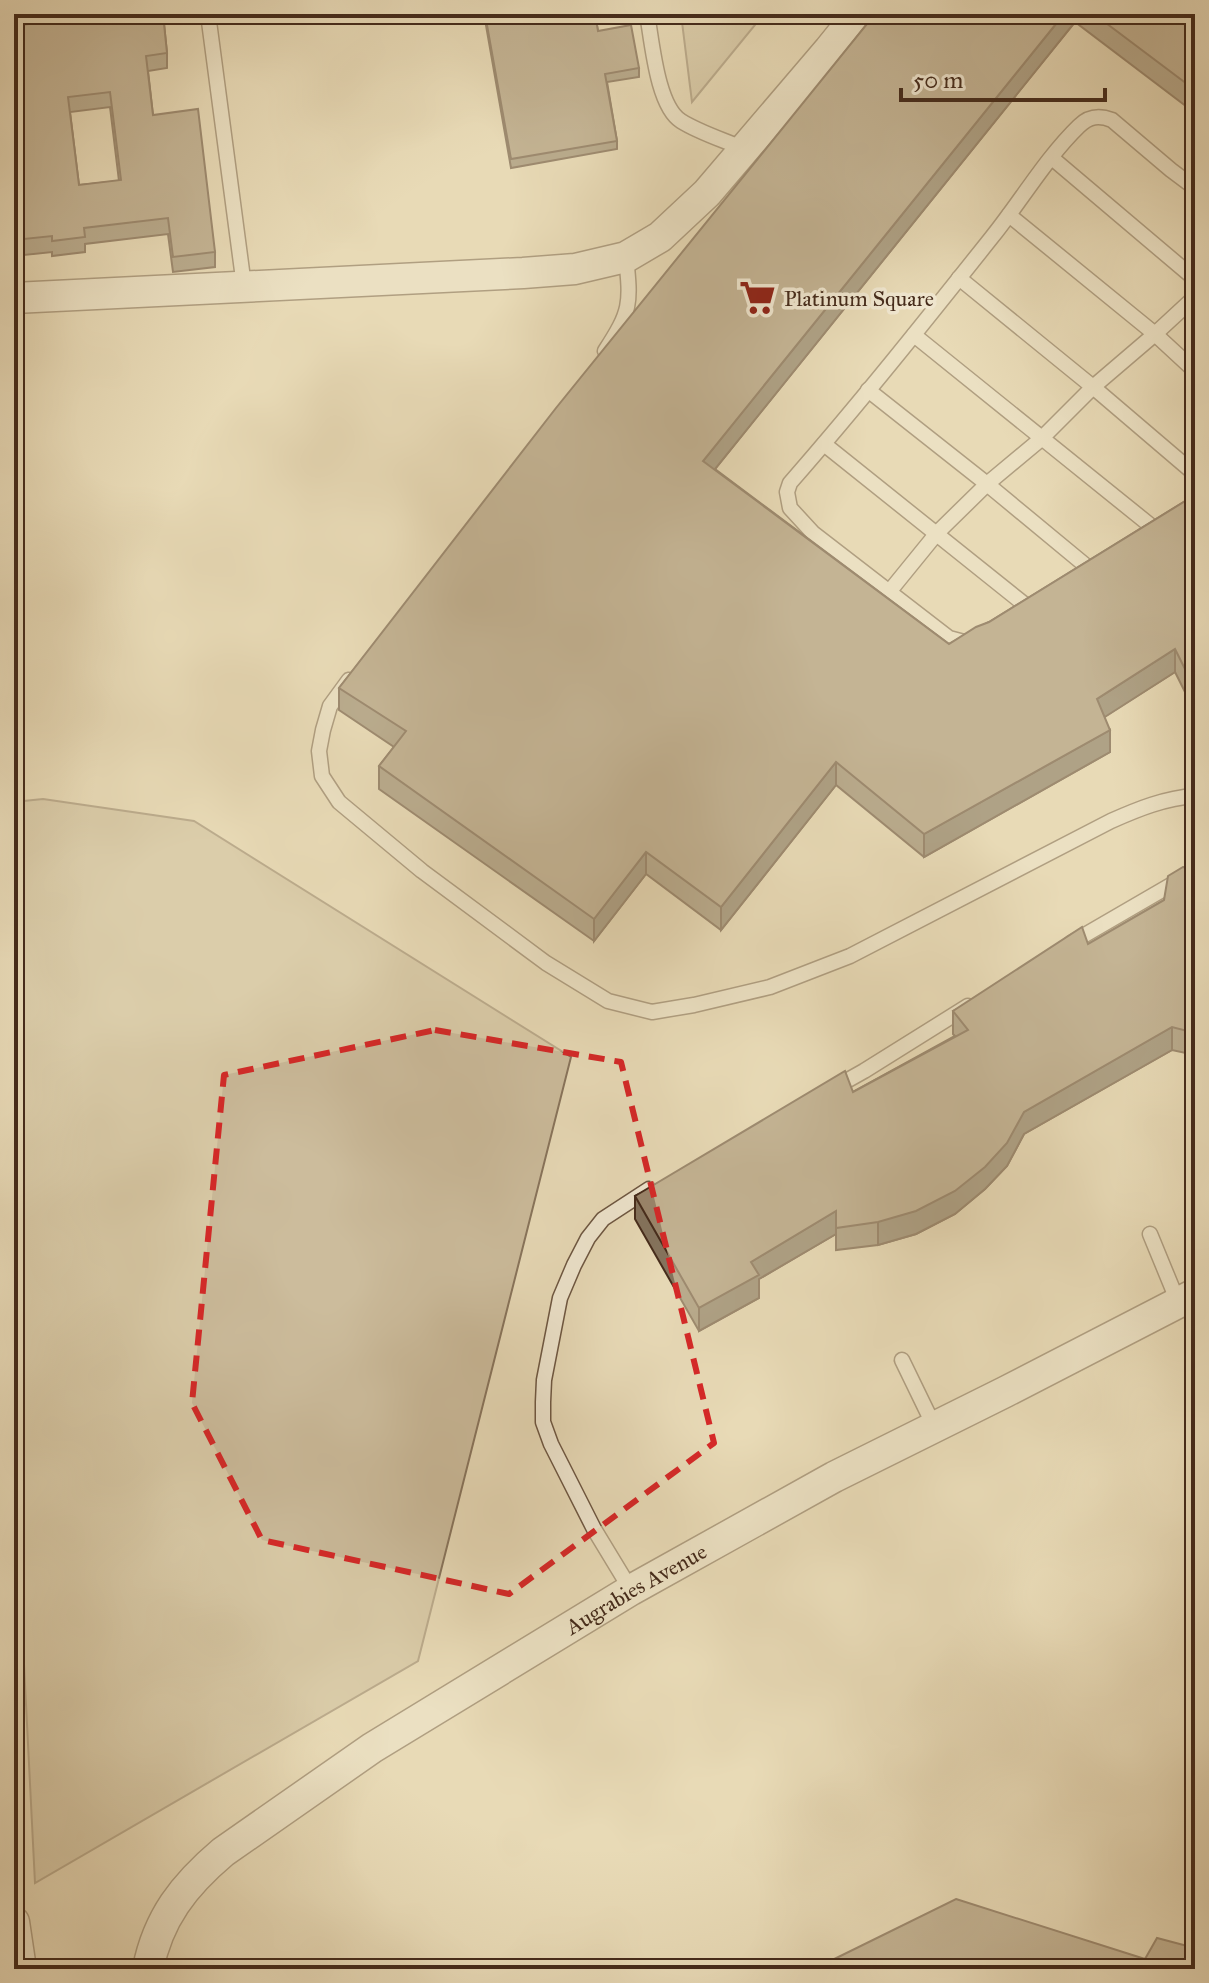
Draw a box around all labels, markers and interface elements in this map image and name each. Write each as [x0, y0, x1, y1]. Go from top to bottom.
scale bar [901, 52, 1105, 102]
text: 50 m [913, 65, 963, 95]
supermarket icon: Platinum Square [739, 279, 777, 317]
place label: Platinum Square [784, 285, 934, 312]
street label: Augrabies Avenue [560, 1537, 711, 1641]

